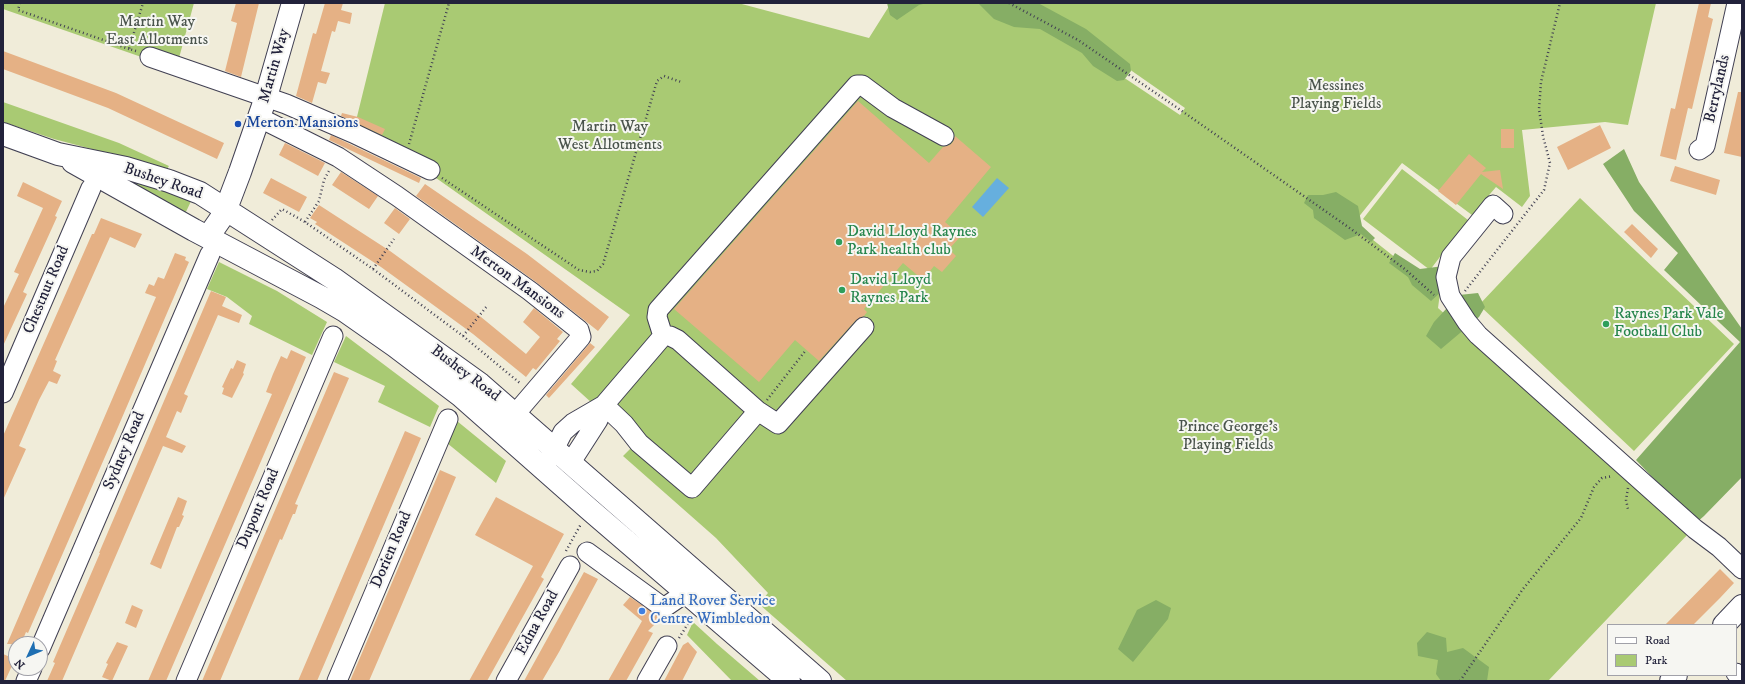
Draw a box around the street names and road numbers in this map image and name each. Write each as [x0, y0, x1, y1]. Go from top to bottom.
street label: Martin Way [255, 27, 295, 105]
street label: Berrylands [1701, 53, 1735, 125]
street label: Bushey Road [121, 160, 205, 204]
street label: Merton Mansions [466, 242, 568, 324]
street label: Chestnut Road [20, 243, 74, 337]
street label: Bushey Road [426, 342, 504, 406]
street label: Sydney Road [100, 409, 150, 493]
street label: Dupont Road [233, 466, 285, 552]
street label: Dorien Road [367, 509, 417, 591]
street label: Edna Road [512, 587, 564, 659]

